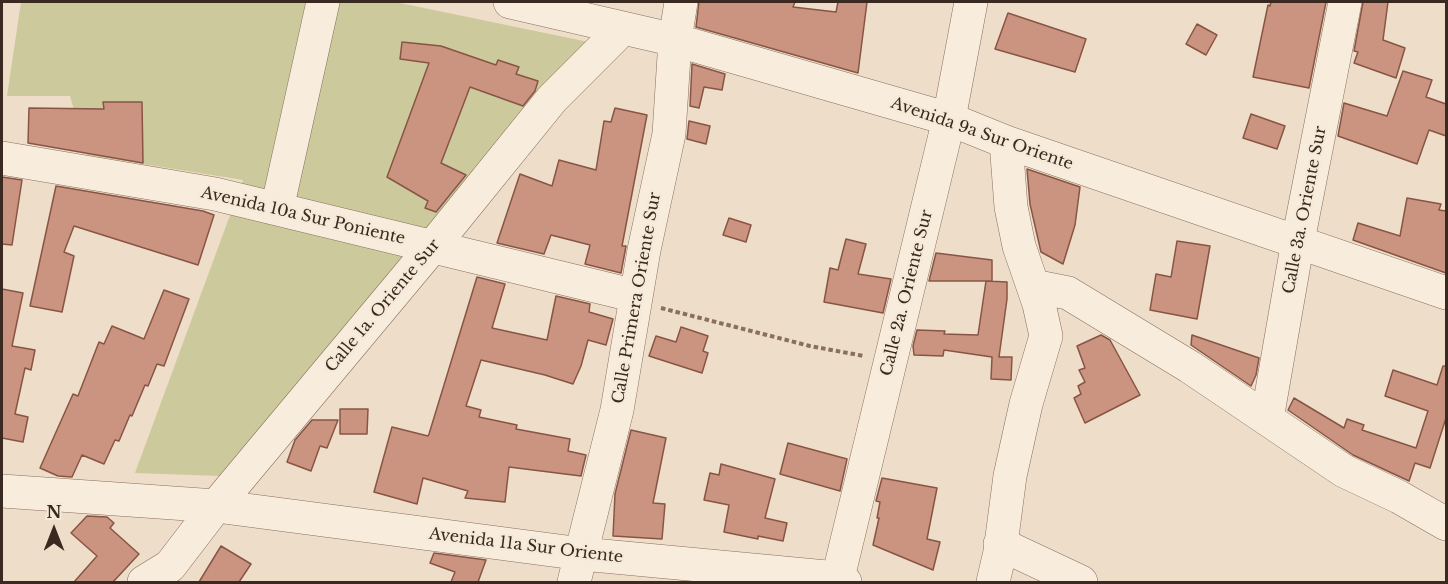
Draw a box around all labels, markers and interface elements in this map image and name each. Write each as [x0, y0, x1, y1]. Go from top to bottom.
street label: Avenida 9a Sur Oriente [888, 94, 1076, 174]
street label: Calle 3a. Oriente Sur [1279, 125, 1331, 295]
street label: Avenida 10a Sur Poniente [199, 183, 407, 249]
street label: Calle Primera Oriente Sur [609, 191, 665, 405]
street label: Calle 2a. Oriente Sur [877, 208, 937, 378]
street label: Calle 1a. Oriente Sur [322, 236, 444, 376]
north arrow [24, 500, 84, 560]
text: N [46, 502, 62, 522]
street label: Avenida 11a Sur Oriente [428, 525, 624, 567]

